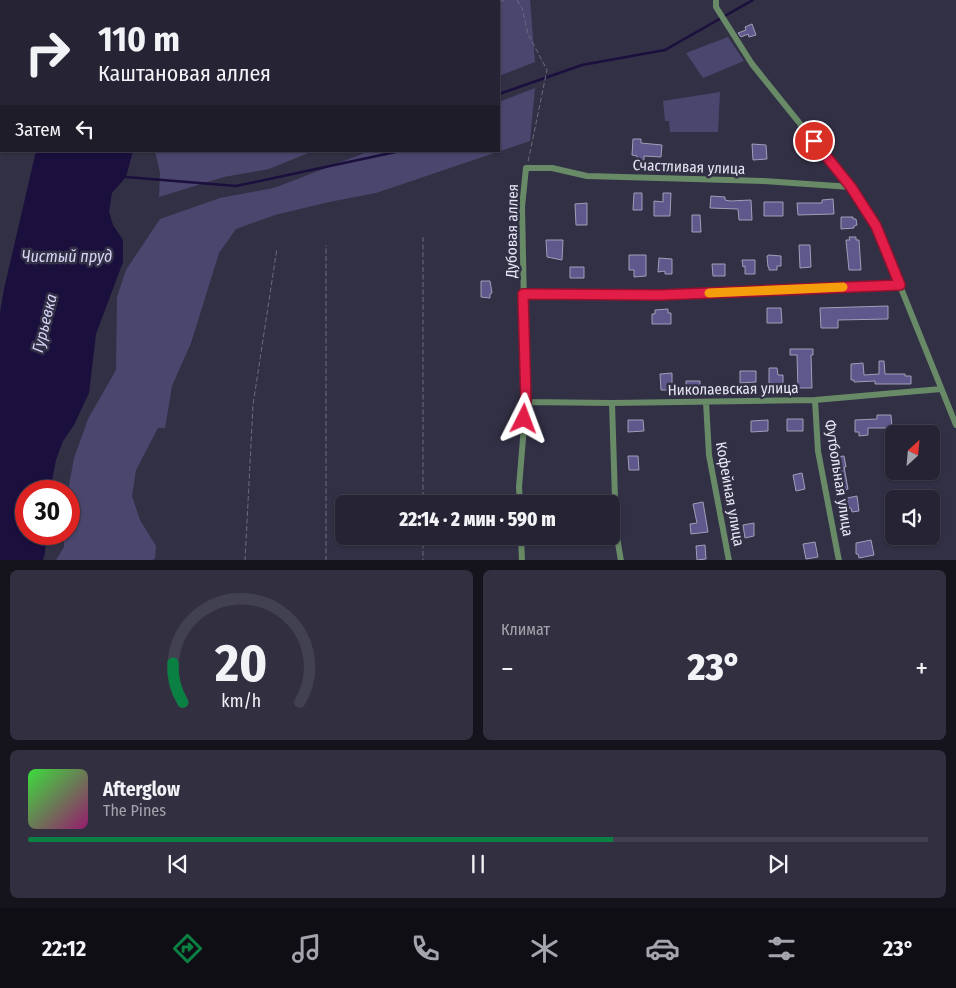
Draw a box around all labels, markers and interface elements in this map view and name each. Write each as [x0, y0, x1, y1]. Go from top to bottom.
text: 110 m [98, 18, 180, 60]
icon: right [15, 20, 80, 85]
text: Каштановая аллея [98, 60, 271, 87]
icon: left [71, 115, 99, 143]
text: Затем [15, 118, 61, 141]
pin [793, 120, 835, 162]
icon: arrive [800, 127, 828, 155]
street label: Счастливая улица [632, 156, 746, 178]
street label: Дубовая аллея [502, 184, 522, 279]
water label: Чистый пруд [22, 247, 112, 266]
water label: Гурьевка [28, 292, 61, 355]
street label: Николаевская улица [667, 379, 799, 399]
position arrow [497, 392, 549, 444]
street label: Футбольная улица [821, 418, 857, 538]
north arrow [885, 425, 940, 480]
map controls [885, 425, 940, 545]
street label: Кофейная улица [712, 440, 748, 548]
speed limit sign: 30 [15, 480, 80, 545]
button: sound [885, 490, 940, 545]
text: 22:14 · 2 мин · 590 m [399, 508, 556, 531]
text: Климат [501, 620, 550, 639]
text: 20 [214, 632, 268, 695]
text: 23° [688, 644, 741, 690]
text: − [501, 652, 514, 685]
text: + [915, 652, 928, 685]
text: km/h [222, 690, 261, 712]
text: Afterglow [103, 778, 180, 801]
text: The Pines [103, 801, 166, 820]
icon: previous [164, 850, 192, 878]
icon: pause [464, 850, 492, 878]
icon: next [764, 850, 792, 878]
icon: directions [170, 931, 205, 966]
icon: music [289, 931, 324, 966]
icon: phone [408, 931, 443, 966]
icon: climate [527, 931, 562, 966]
icon: car [645, 931, 680, 966]
icon: filters [764, 931, 799, 966]
text: 22:12 [42, 935, 86, 962]
text: 23° [883, 935, 914, 962]

